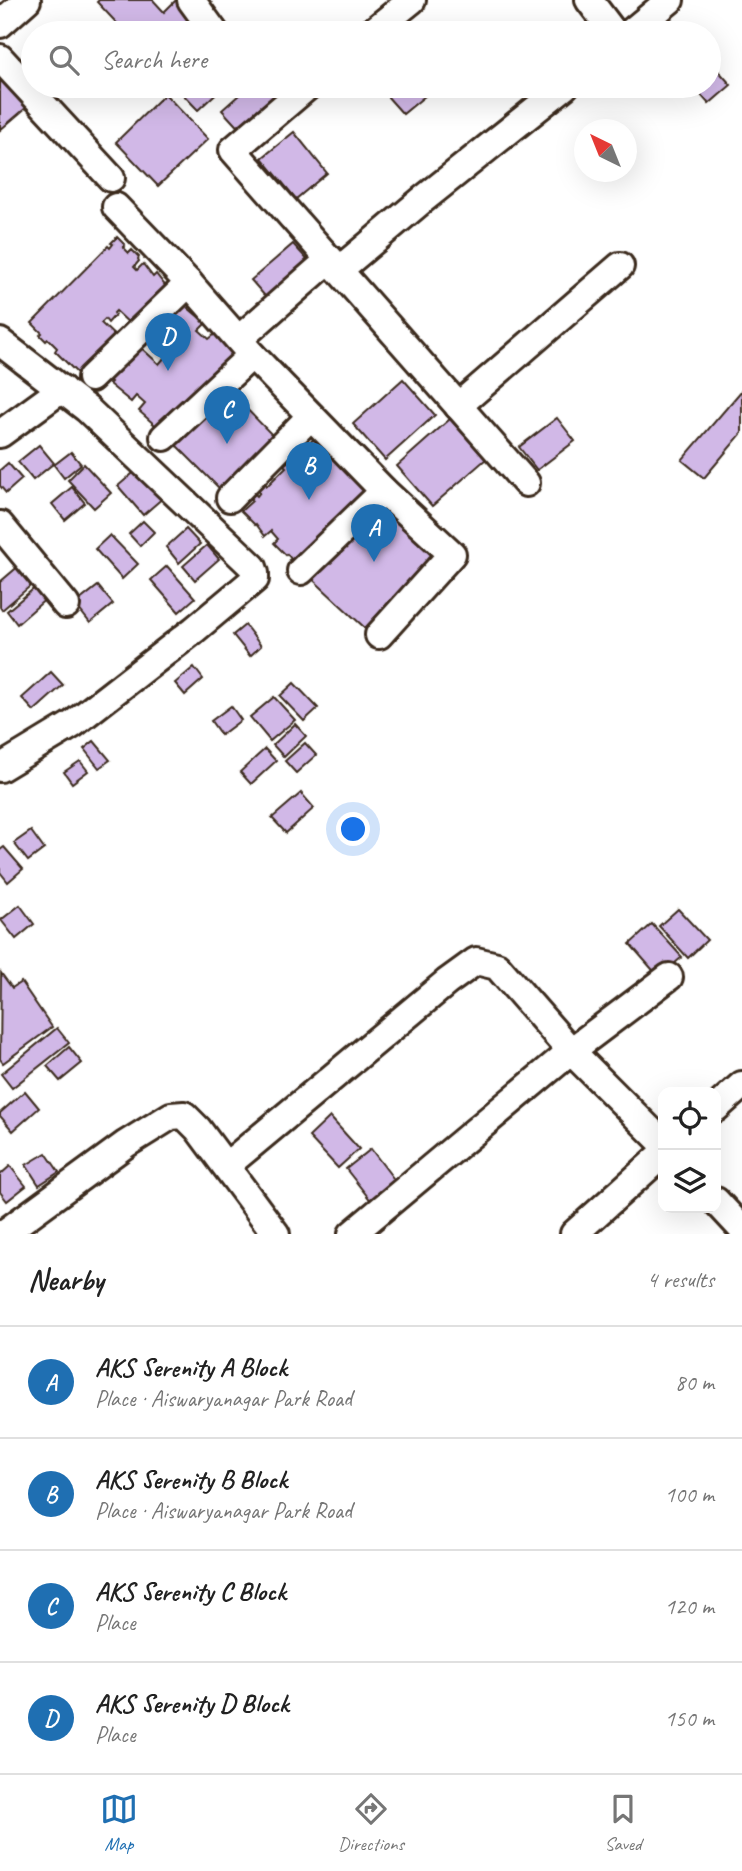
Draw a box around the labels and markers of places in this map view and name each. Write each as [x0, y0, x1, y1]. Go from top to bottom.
pin: D [145, 313, 191, 371]
pin: C [204, 386, 250, 444]
pin: B [286, 442, 332, 500]
pin: A [351, 504, 397, 562]

